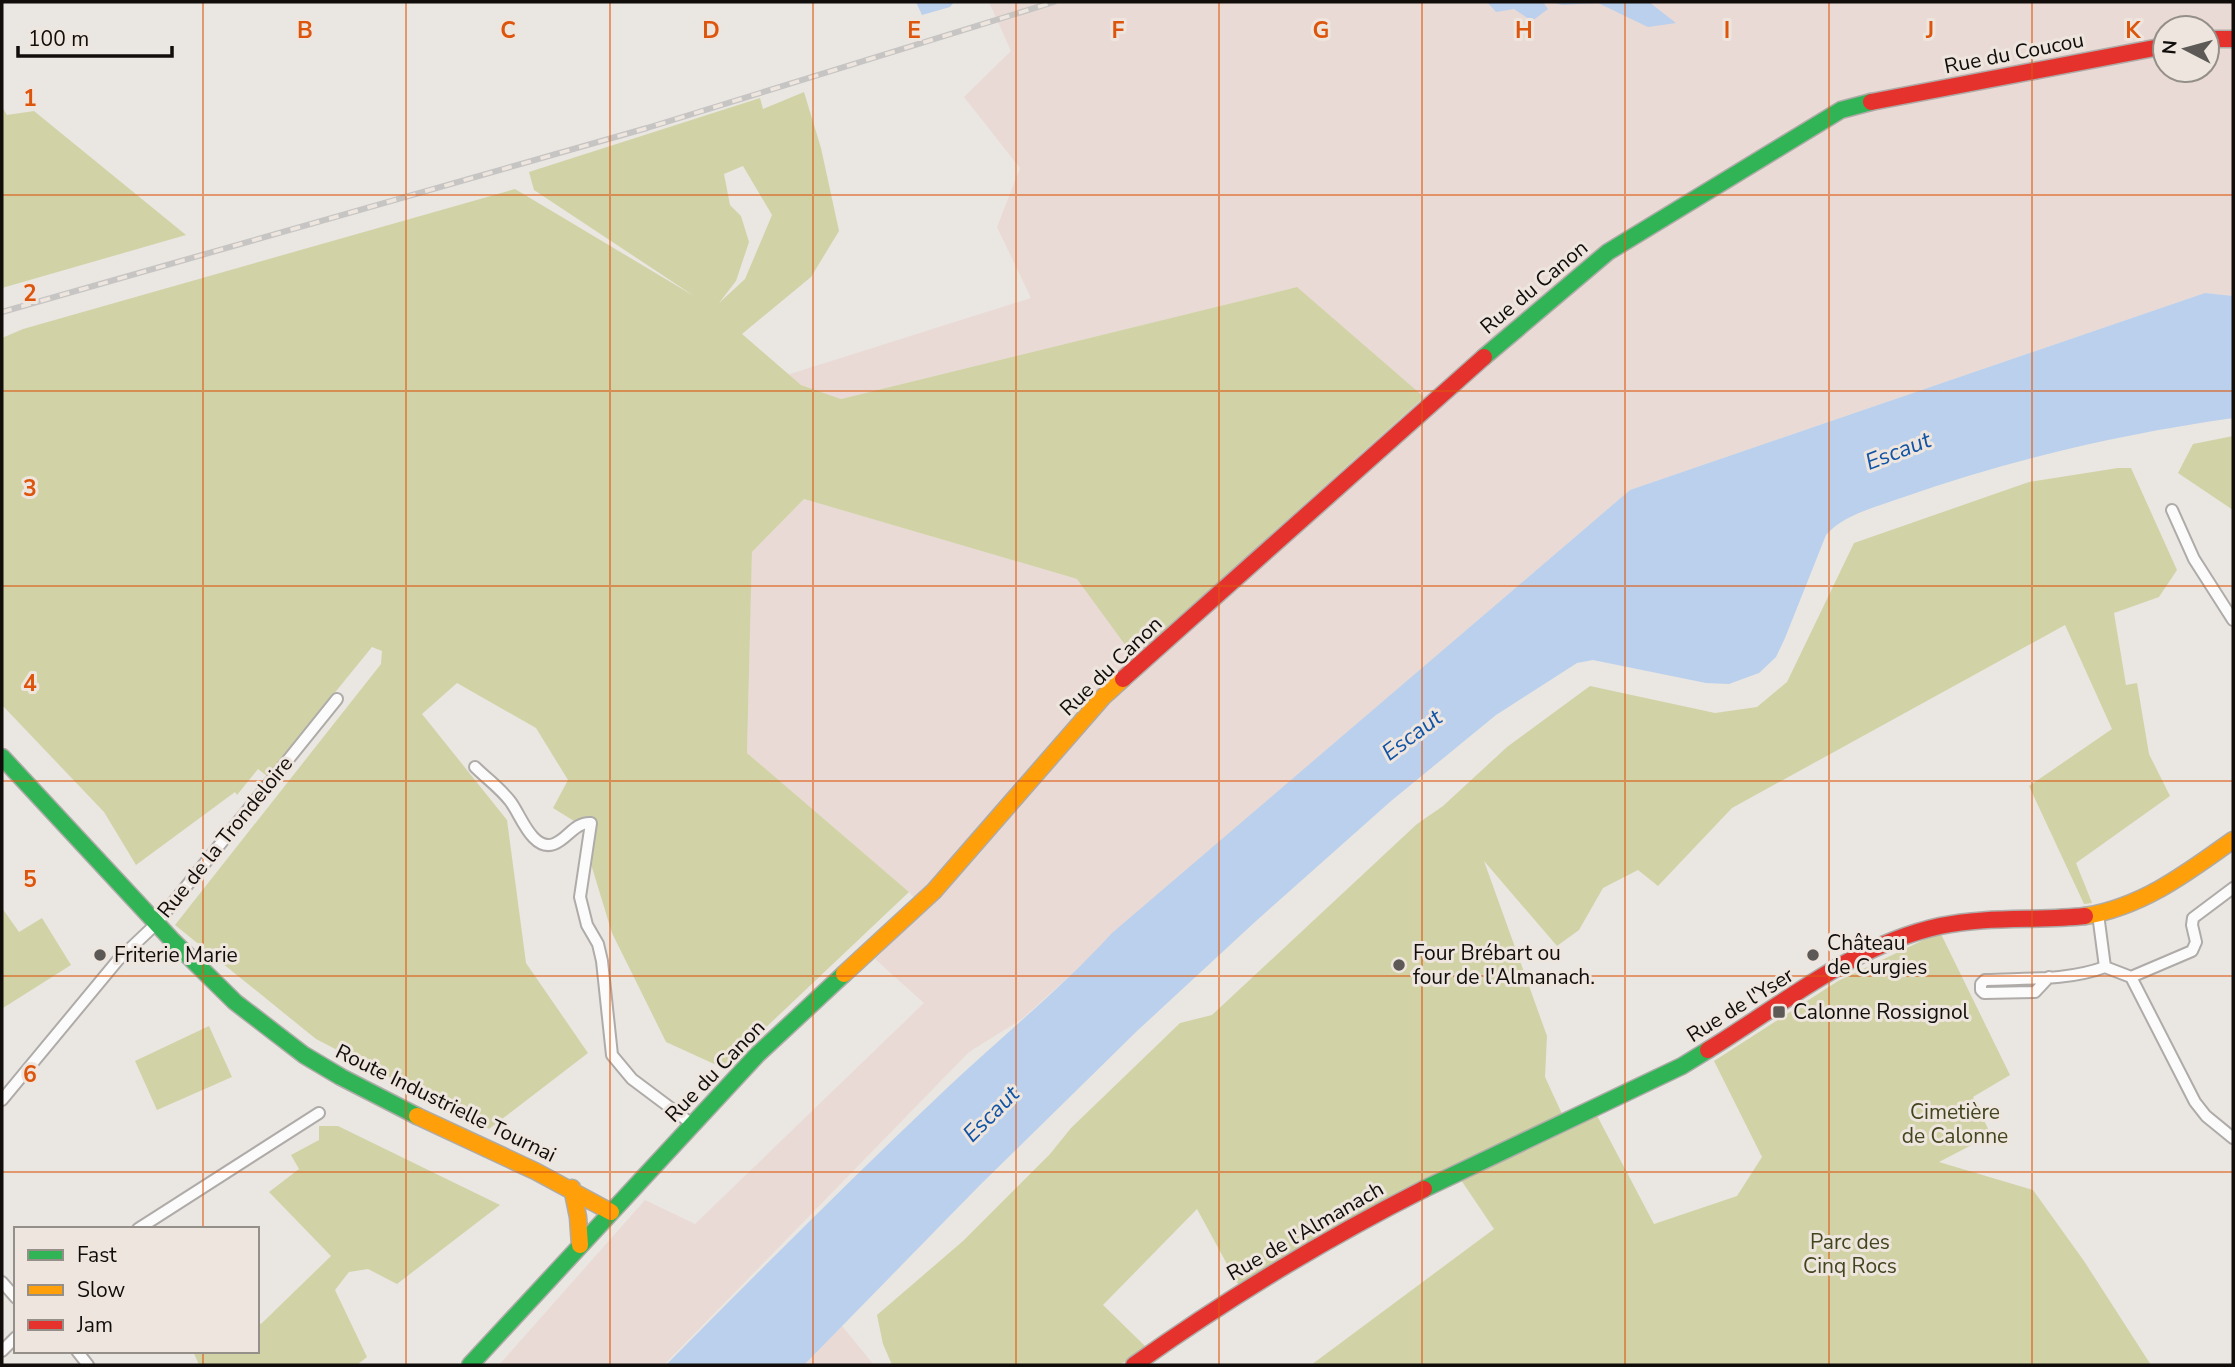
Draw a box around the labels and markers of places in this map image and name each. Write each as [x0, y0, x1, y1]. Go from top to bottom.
place label: Château de Curgies [1827, 929, 1927, 981]
place label: Four Brébart ou four de l'Almanach. [1413, 939, 1595, 991]
place label: Friterie Marie [114, 941, 238, 969]
marker: Friterie Marie [92, 947, 108, 963]
marker: Château de Curgies [1805, 947, 1821, 963]
marker: Four Brébart ou four de l'Almanach. [1391, 957, 1407, 973]
place label: Calonne Rossignol [1793, 998, 1970, 1026]
marker: Calonne Rossignol [1771, 1004, 1787, 1020]

